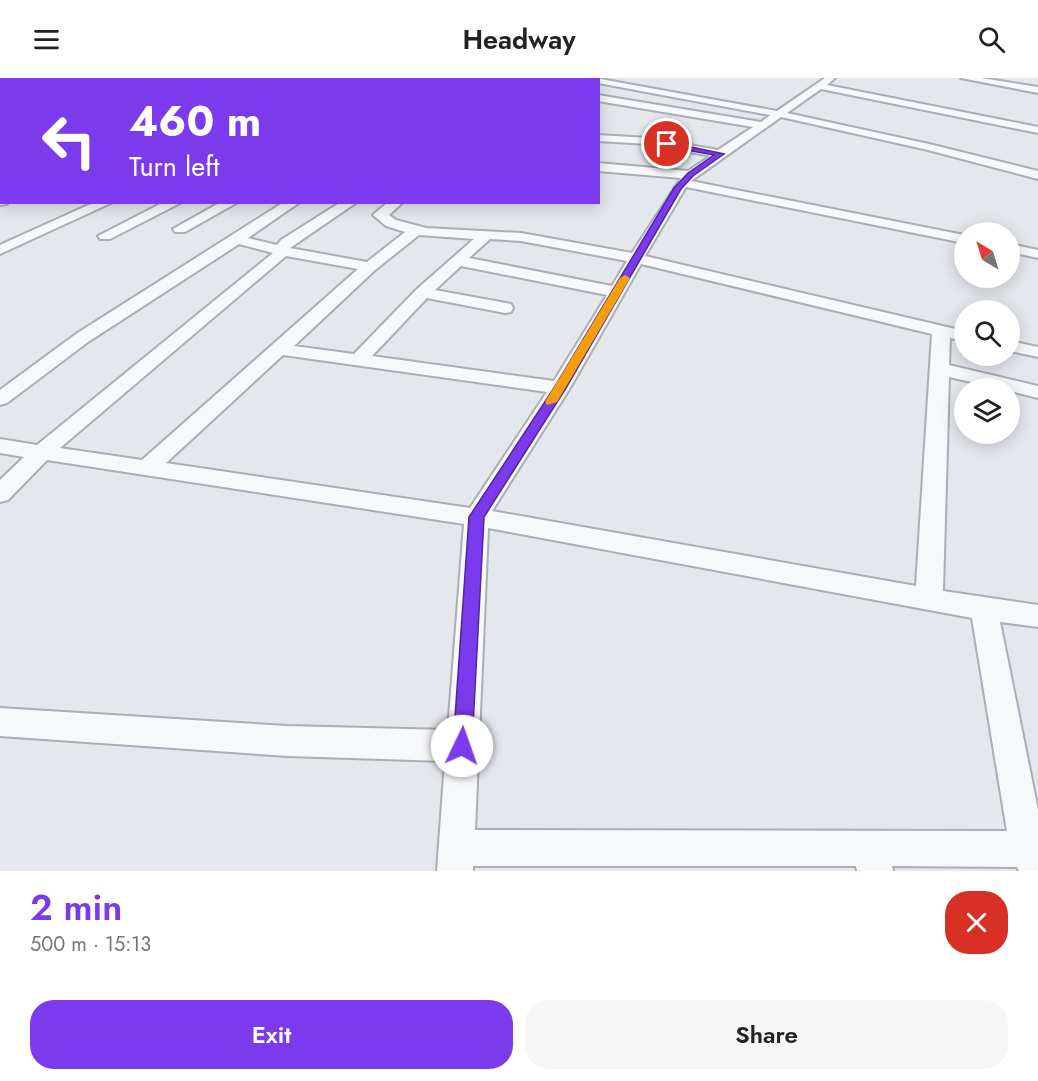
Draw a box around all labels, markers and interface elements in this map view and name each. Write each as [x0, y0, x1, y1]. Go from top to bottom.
text: Headway [462, 20, 576, 59]
icon: menu [30, 23, 63, 56]
icon: search [975, 23, 1008, 56]
text: 460 m [129, 91, 261, 152]
icon: left [30, 102, 108, 180]
pin [641, 118, 692, 169]
icon: arrive [650, 127, 683, 160]
text: Turn left [129, 147, 219, 186]
north arrow [954, 222, 1020, 288]
map controls [954, 222, 1020, 444]
button: search [954, 300, 1020, 366]
button: layers [954, 378, 1020, 444]
position arrow [430, 714, 494, 778]
text: 2 min [30, 881, 122, 933]
button: close [945, 891, 1008, 954]
text: 500 m · 15:13 [30, 930, 151, 959]
button: Exit [30, 1000, 513, 1069]
button: Share [525, 1000, 1008, 1069]

